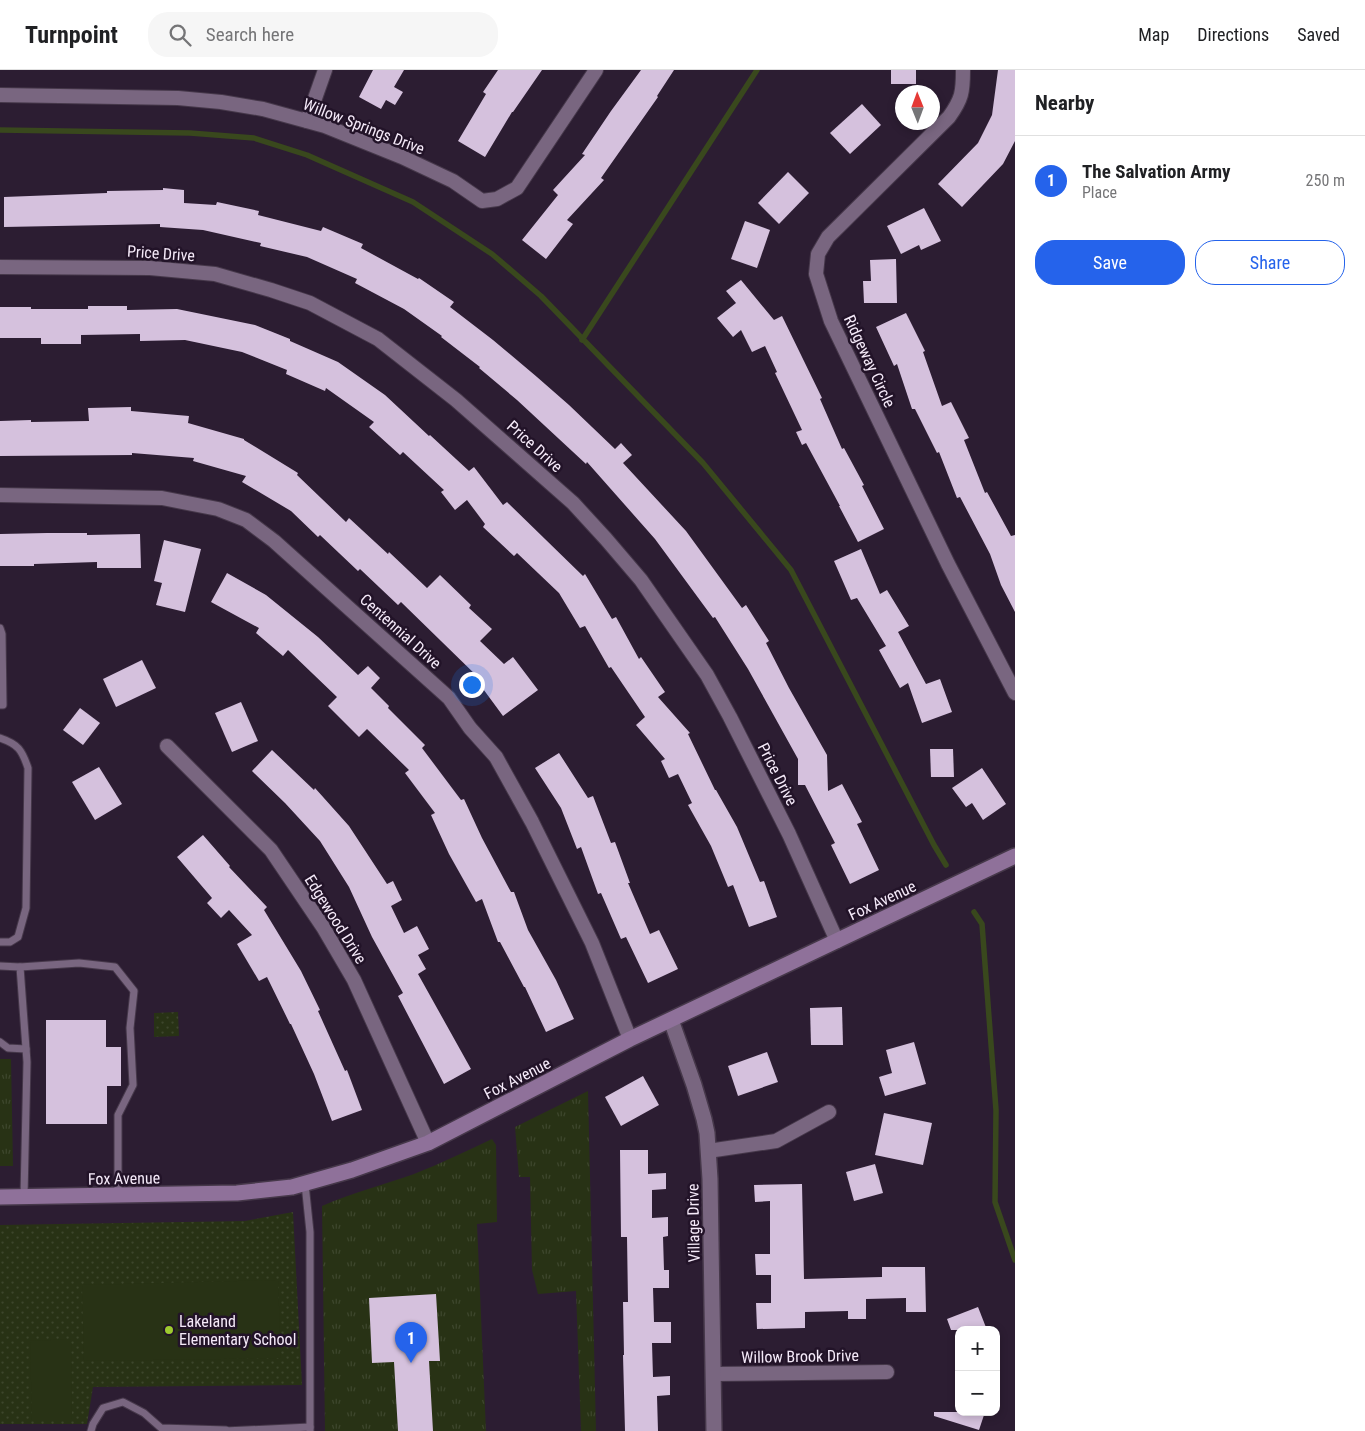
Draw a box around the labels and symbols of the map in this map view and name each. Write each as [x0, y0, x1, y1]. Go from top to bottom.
north arrow [895, 85, 940, 130]
street label: Willow Springs Drive [300, 95, 427, 158]
street label: Price Drive [126, 242, 195, 265]
street label: Ridgeway Circle [840, 312, 899, 410]
street label: Price Drive [503, 417, 566, 476]
street label: Centennial Drive [356, 590, 445, 673]
your location [459, 672, 485, 698]
street label: Price Drive [754, 740, 801, 809]
street label: Edgewood Drive [301, 871, 370, 967]
street label: Fox Avenue [845, 877, 919, 924]
street label: Fox Avenue [481, 1054, 554, 1103]
street label: Fox Avenue [88, 1168, 160, 1189]
street label: Village Drive [683, 1184, 704, 1262]
place label: Lakeland Elementary School [179, 1312, 296, 1349]
pin: 1 [395, 1322, 427, 1363]
marker: Lakeland Elementary School [163, 1324, 175, 1336]
street label: Willow Brook Drive [741, 1346, 859, 1367]

